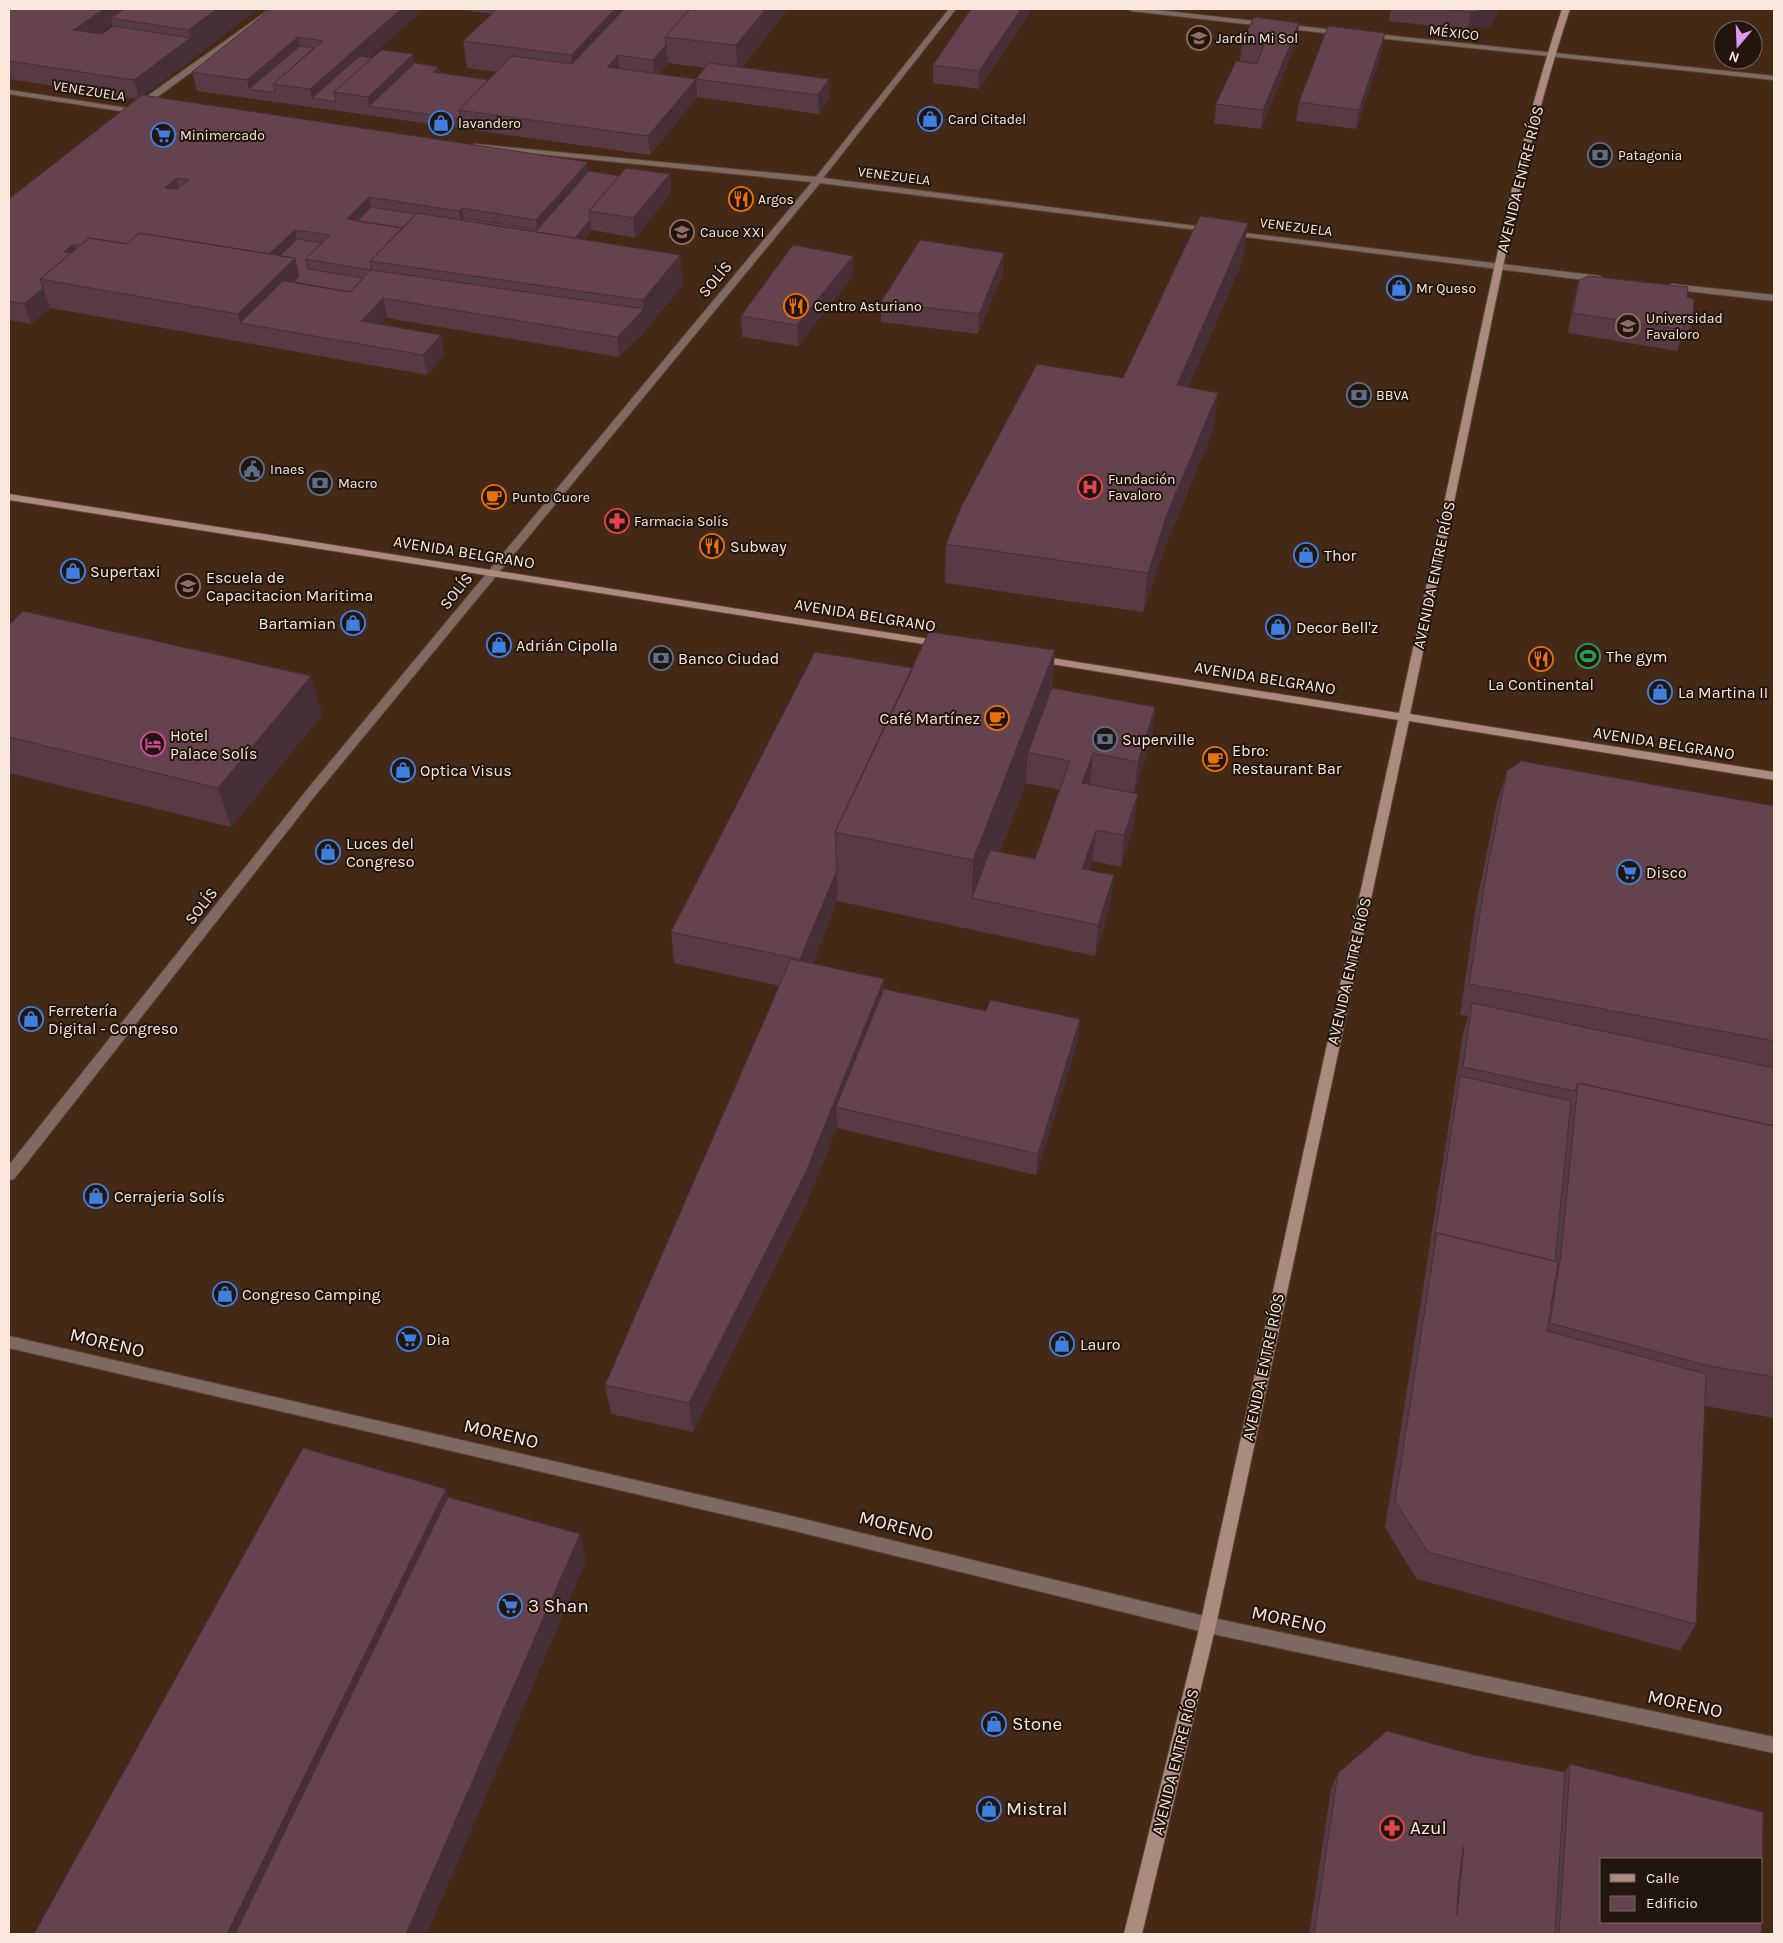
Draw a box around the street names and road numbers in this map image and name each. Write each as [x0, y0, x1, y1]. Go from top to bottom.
street label: MÉXICO [1428, 21, 1480, 44]
street label: VENEZUELA [52, 77, 126, 105]
street label: AVENIDA ENTRE RÍOS [1493, 104, 1547, 254]
street label: VENEZUELA [857, 163, 931, 189]
street label: VENEZUELA [1259, 214, 1333, 240]
street label: SOLÍS [694, 257, 736, 301]
street label: AVENIDA ENTRE RÍOS [1409, 499, 1459, 651]
street label: AVENIDA BELGRANO [392, 531, 536, 573]
street label: SOLÍS [436, 569, 476, 613]
street label: AVENIDA BELGRANO [793, 594, 937, 636]
street label: AVENIDA BELGRANO [1193, 657, 1337, 699]
street label: AVENIDA BELGRANO [1592, 722, 1736, 764]
street label: SOLÍS [181, 884, 221, 928]
street label: AVENIDA ENTRE RÍOS [1323, 896, 1375, 1046]
street label: AVENIDA ENTRE RÍOS [1238, 1291, 1288, 1443]
street label: MORENO [68, 1324, 146, 1362]
street label: MORENO [462, 1415, 540, 1453]
street label: MORENO [856, 1506, 936, 1546]
street label: MORENO [1250, 1601, 1328, 1639]
street label: MORENO [1646, 1685, 1724, 1723]
street label: AVENIDA ENTRE RÍOS [1148, 1687, 1202, 1837]

